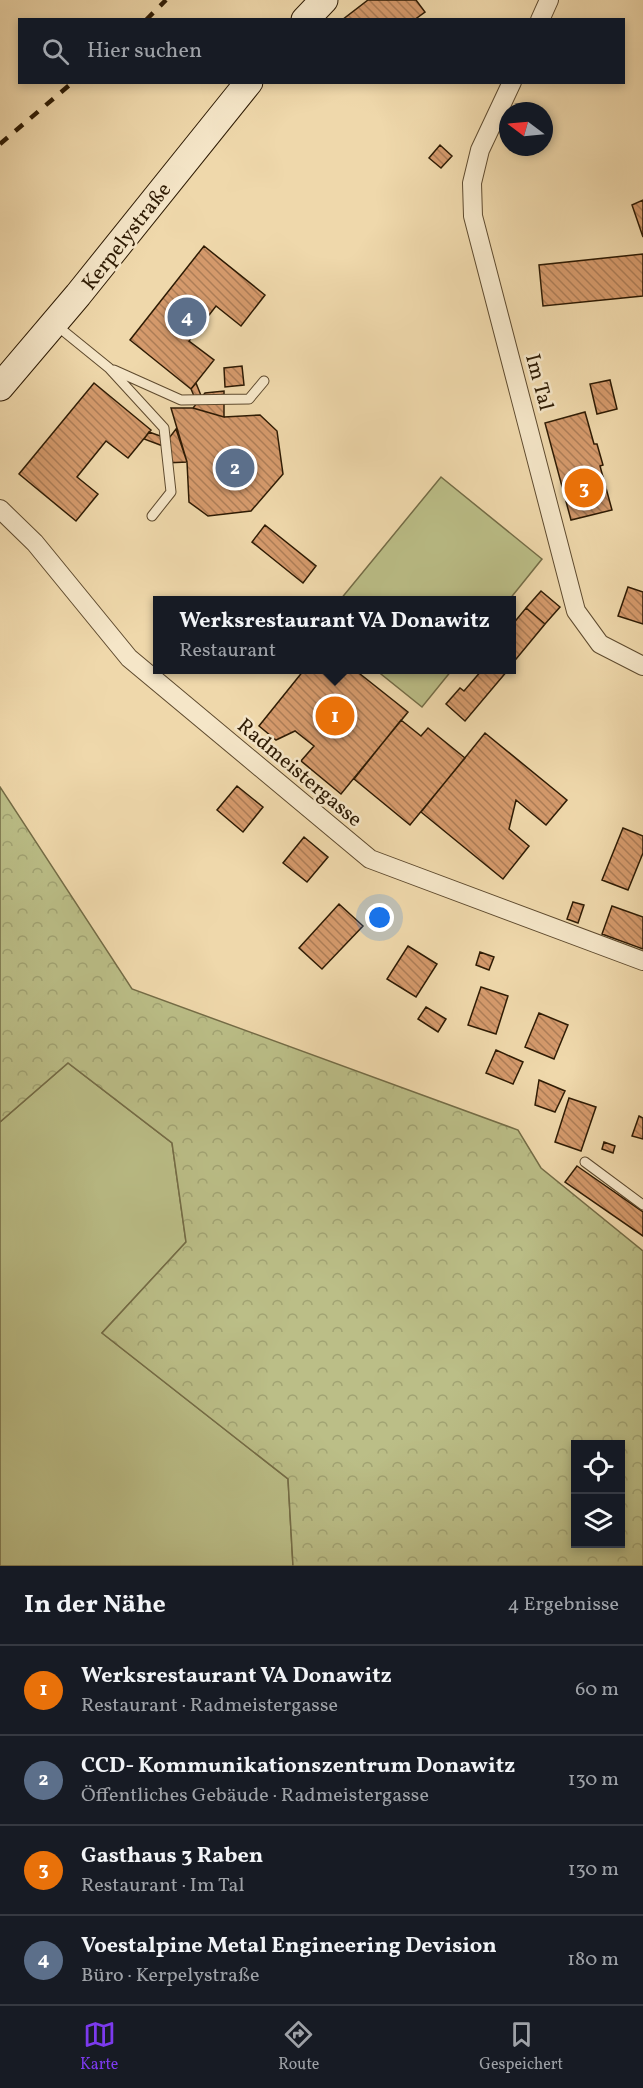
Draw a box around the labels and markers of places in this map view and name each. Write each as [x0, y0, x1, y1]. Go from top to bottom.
pin: 4 [168, 294, 207, 340]
pin: 2 [216, 446, 254, 490]
pin: 3 [564, 466, 604, 510]
pin: 1 [316, 694, 354, 738]

